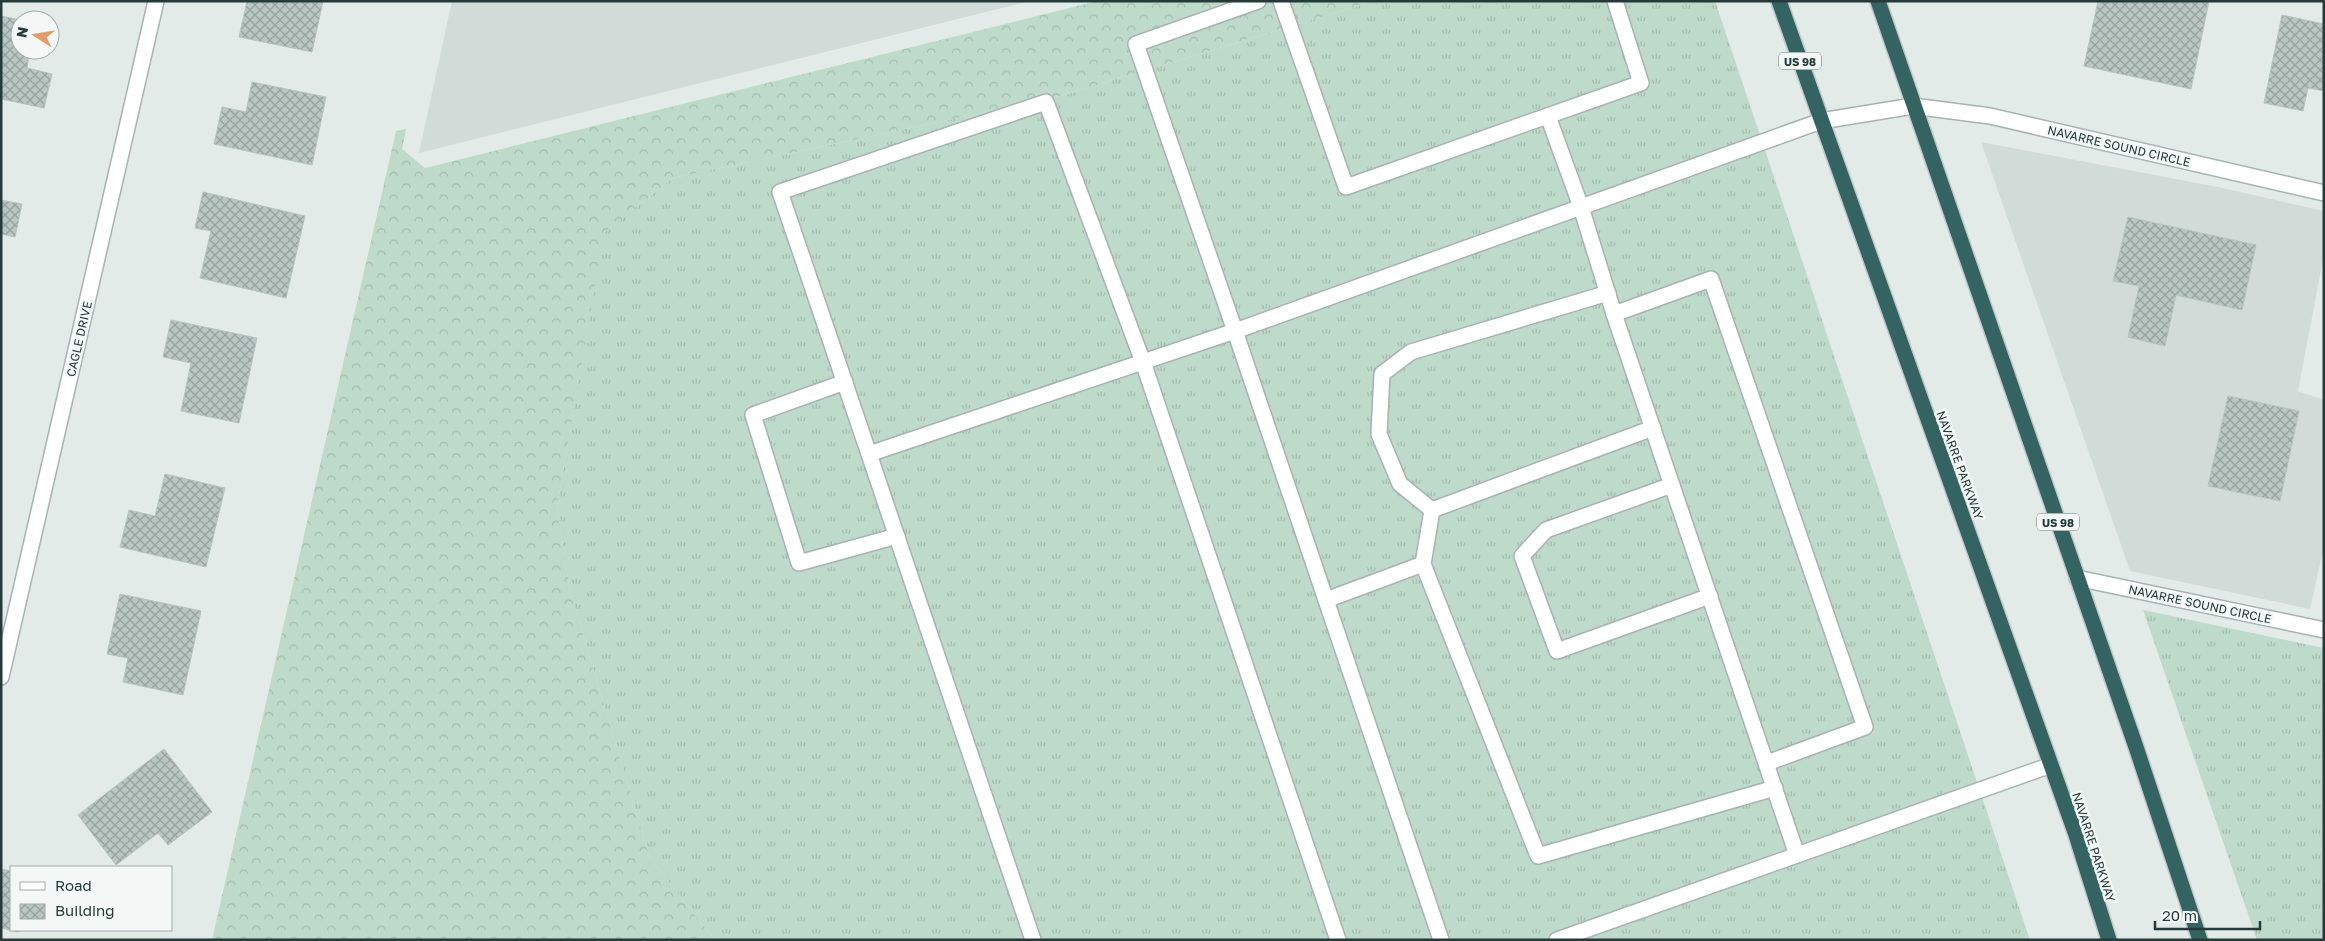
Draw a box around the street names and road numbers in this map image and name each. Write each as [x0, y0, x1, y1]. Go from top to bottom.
road number: US 98 [1779, 52, 1821, 70]
street label: NAVARRE SOUND CIRCLE [2046, 122, 2192, 170]
street label: CAGLE DRIVE [63, 300, 95, 378]
street label: NAVARRE PARKWAY [1933, 409, 1987, 522]
road number: US 98 [2037, 514, 2079, 530]
street label: NAVARRE SOUND CIRCLE [2127, 581, 2273, 627]
street label: NAVARRE PARKWAY [2069, 790, 2119, 904]

